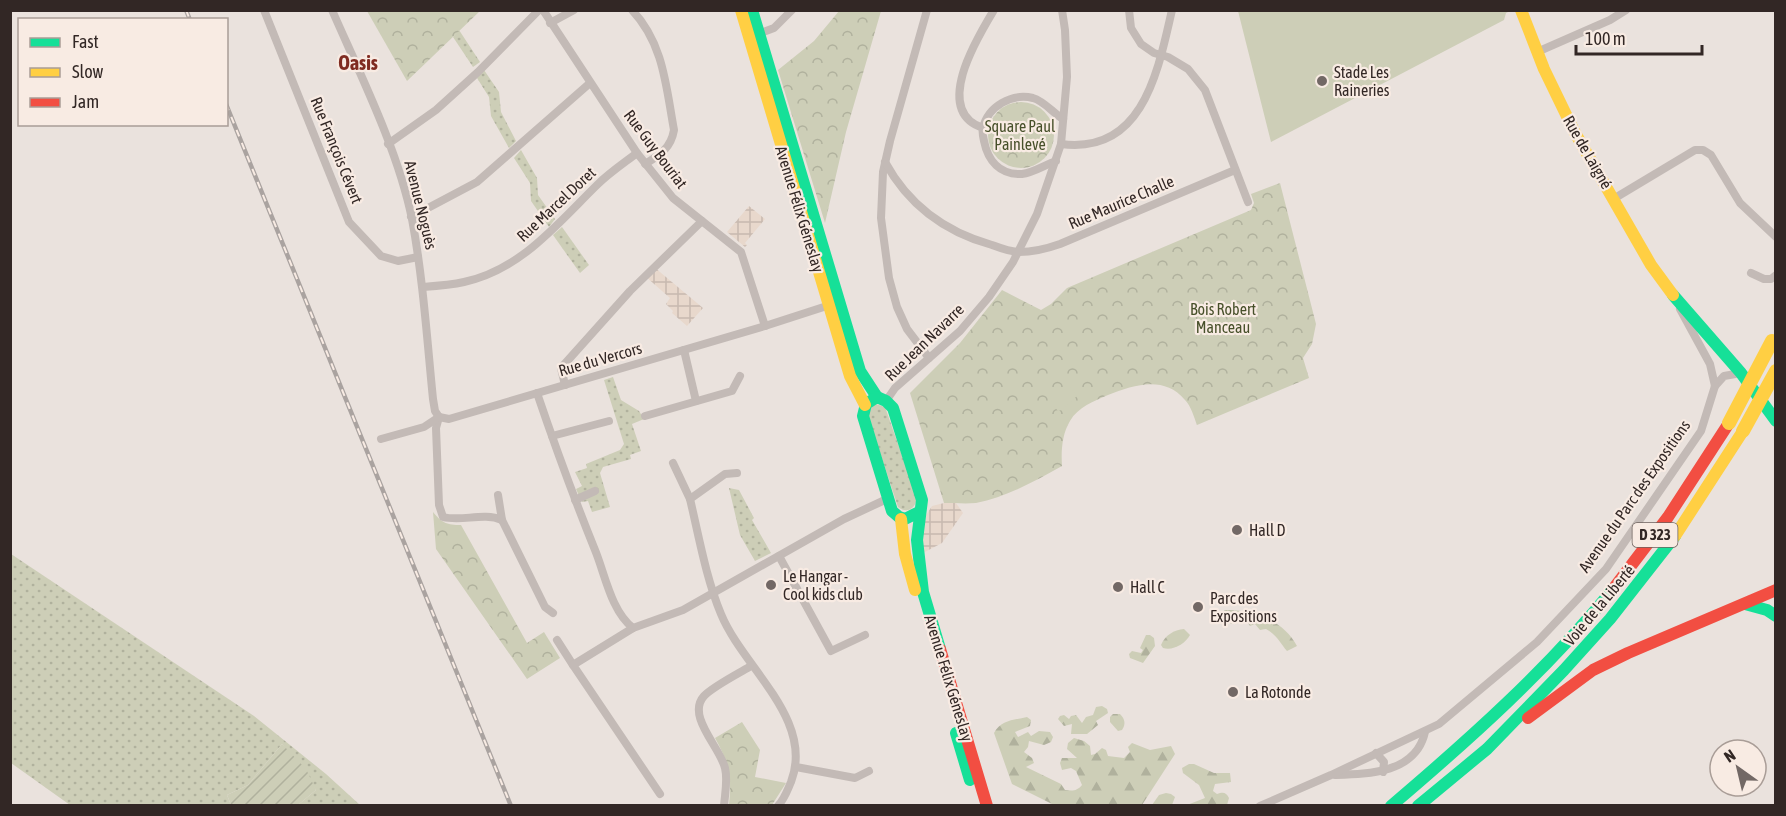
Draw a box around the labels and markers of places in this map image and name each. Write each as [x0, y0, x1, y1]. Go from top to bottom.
place label: Stade Les Raineries [1334, 63, 1390, 99]
marker: Stade Les Raineries [1315, 74, 1329, 88]
place label: Hall D [1249, 521, 1285, 539]
marker: Hall D [1230, 523, 1244, 537]
place label: Le Hangar - Cool kids club [783, 567, 863, 603]
marker: Le Hangar - Cool kids club [764, 578, 778, 592]
place label: Hall C [1130, 578, 1165, 596]
marker: Hall C [1111, 580, 1125, 594]
place label: Parc des Expositions [1210, 589, 1277, 626]
marker: Parc des Expositions [1191, 600, 1205, 614]
place label: La Rotonde [1245, 683, 1311, 701]
marker: La Rotonde [1226, 685, 1240, 699]

